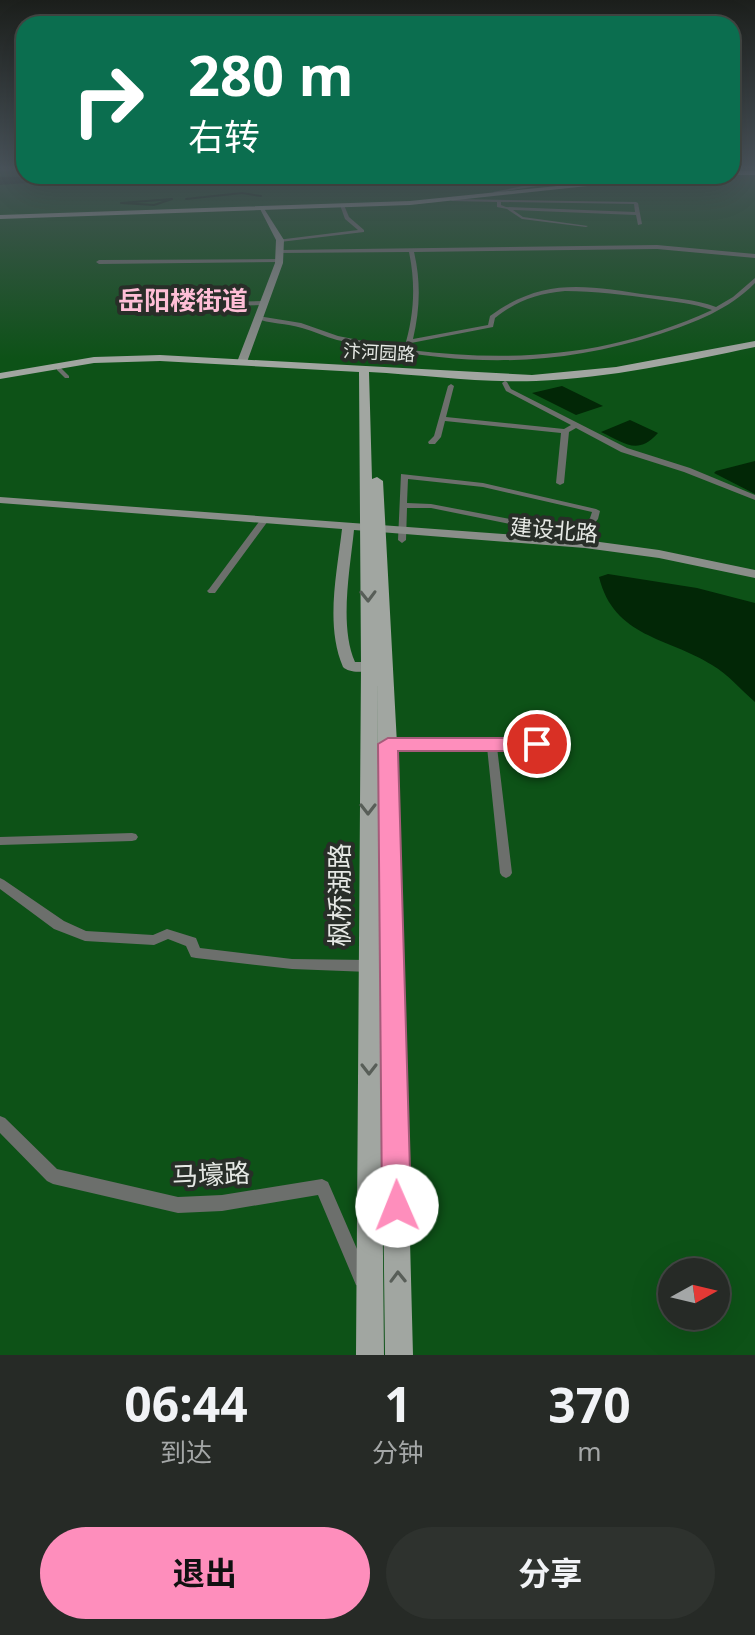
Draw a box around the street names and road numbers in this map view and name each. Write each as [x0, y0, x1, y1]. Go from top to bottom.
street label: 汴河园路 [342, 338, 416, 366]
street label: 建设北路 [509, 510, 599, 548]
street label: 枫桥湖路 [321, 843, 357, 947]
street label: 马壕路 [171, 1154, 251, 1194]

